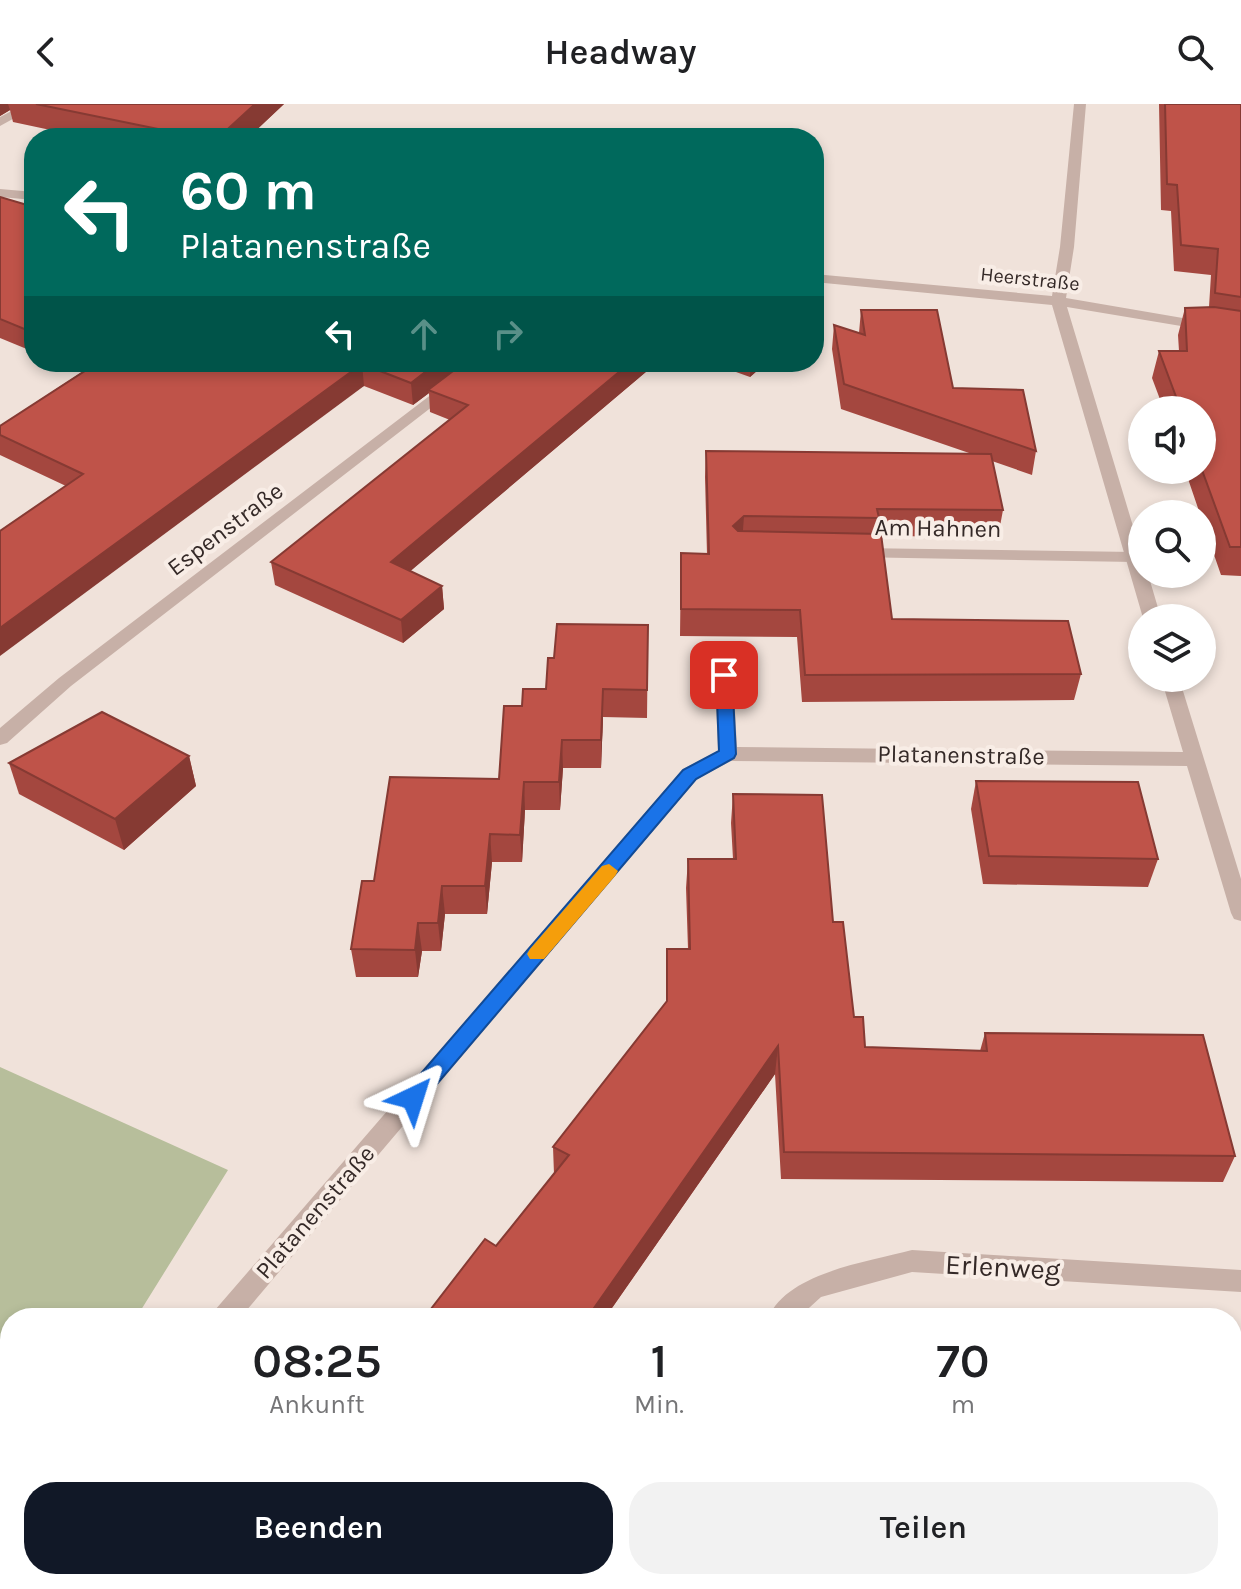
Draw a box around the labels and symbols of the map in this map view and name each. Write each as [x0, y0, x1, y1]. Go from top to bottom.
street label: Heerstraße [979, 262, 1081, 296]
street label: Espenstraße [162, 476, 288, 582]
street label: Am Hahnen [874, 513, 1002, 543]
pin [690, 641, 758, 709]
street label: Platanenstraße [877, 740, 1045, 770]
position arrow [371, 1056, 455, 1140]
street label: Platanenstraße [250, 1140, 380, 1284]
street label: Erlenweg [944, 1248, 1062, 1287]

